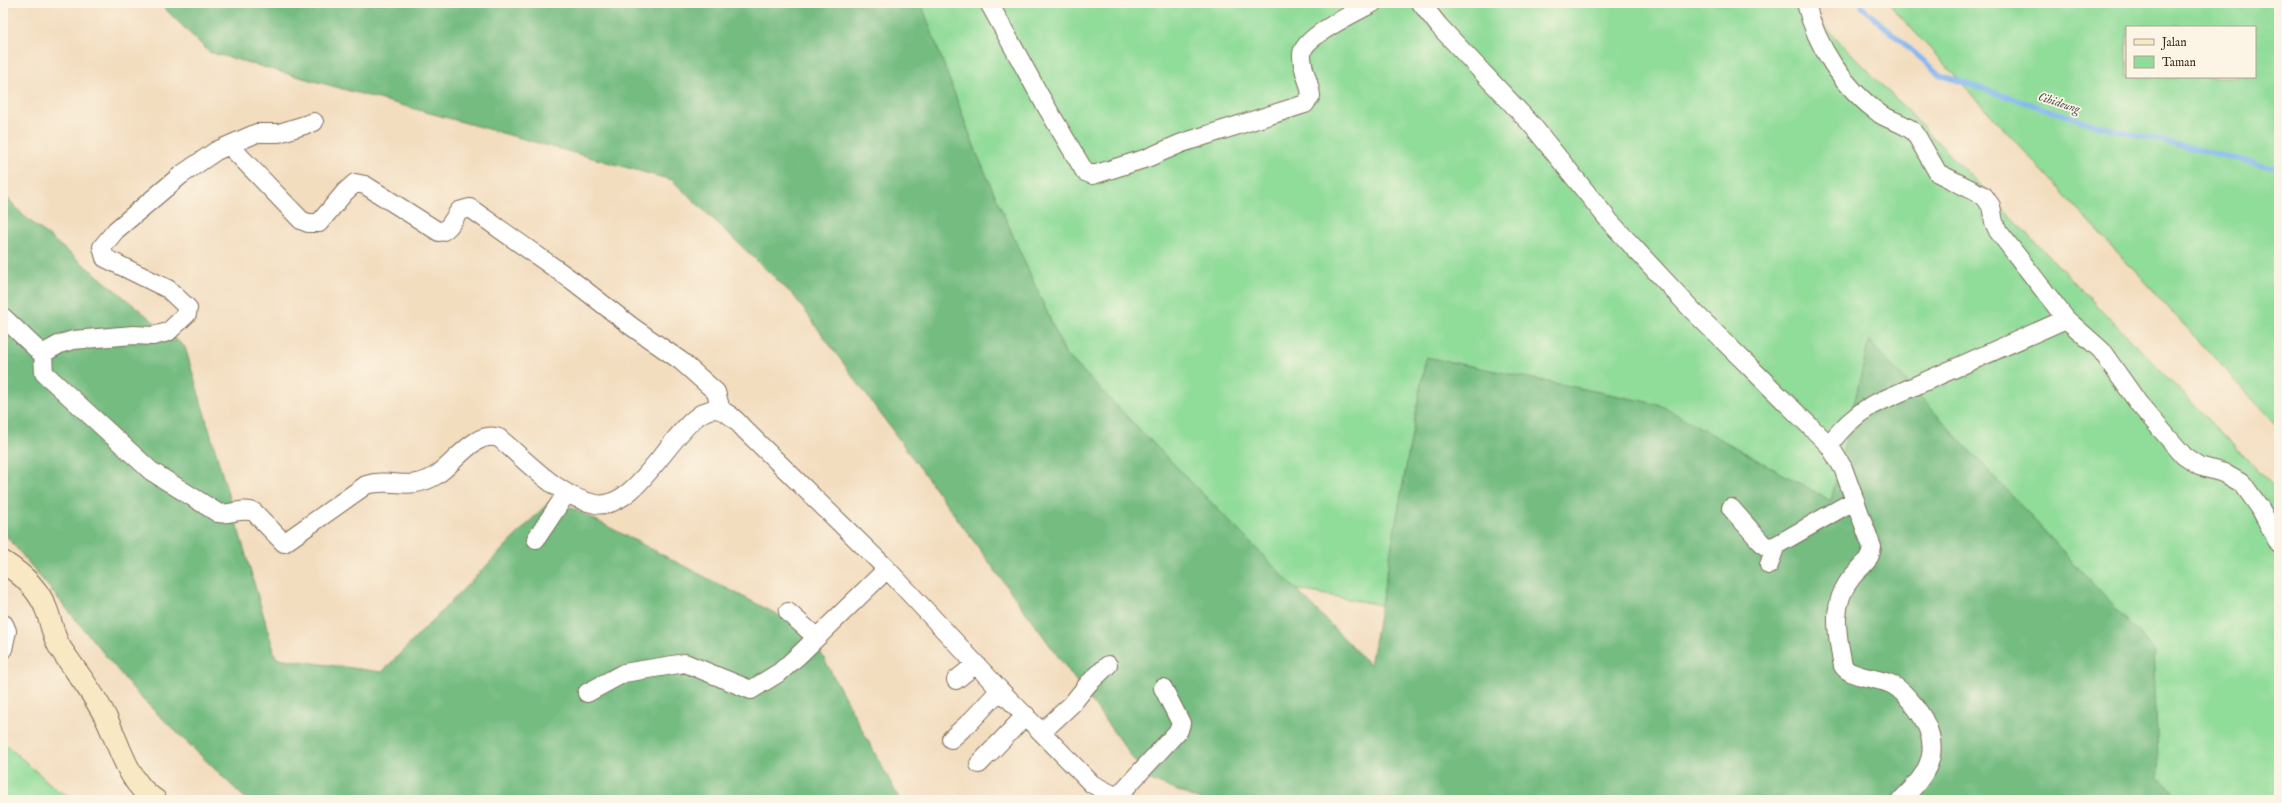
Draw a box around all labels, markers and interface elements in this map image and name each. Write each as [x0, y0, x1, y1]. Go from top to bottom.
legend [2126, 26, 2256, 78]
text: Jalan [2160, 35, 2187, 51]
text: Taman [2162, 55, 2196, 70]
water label: Cihideung [2036, 89, 2082, 118]

